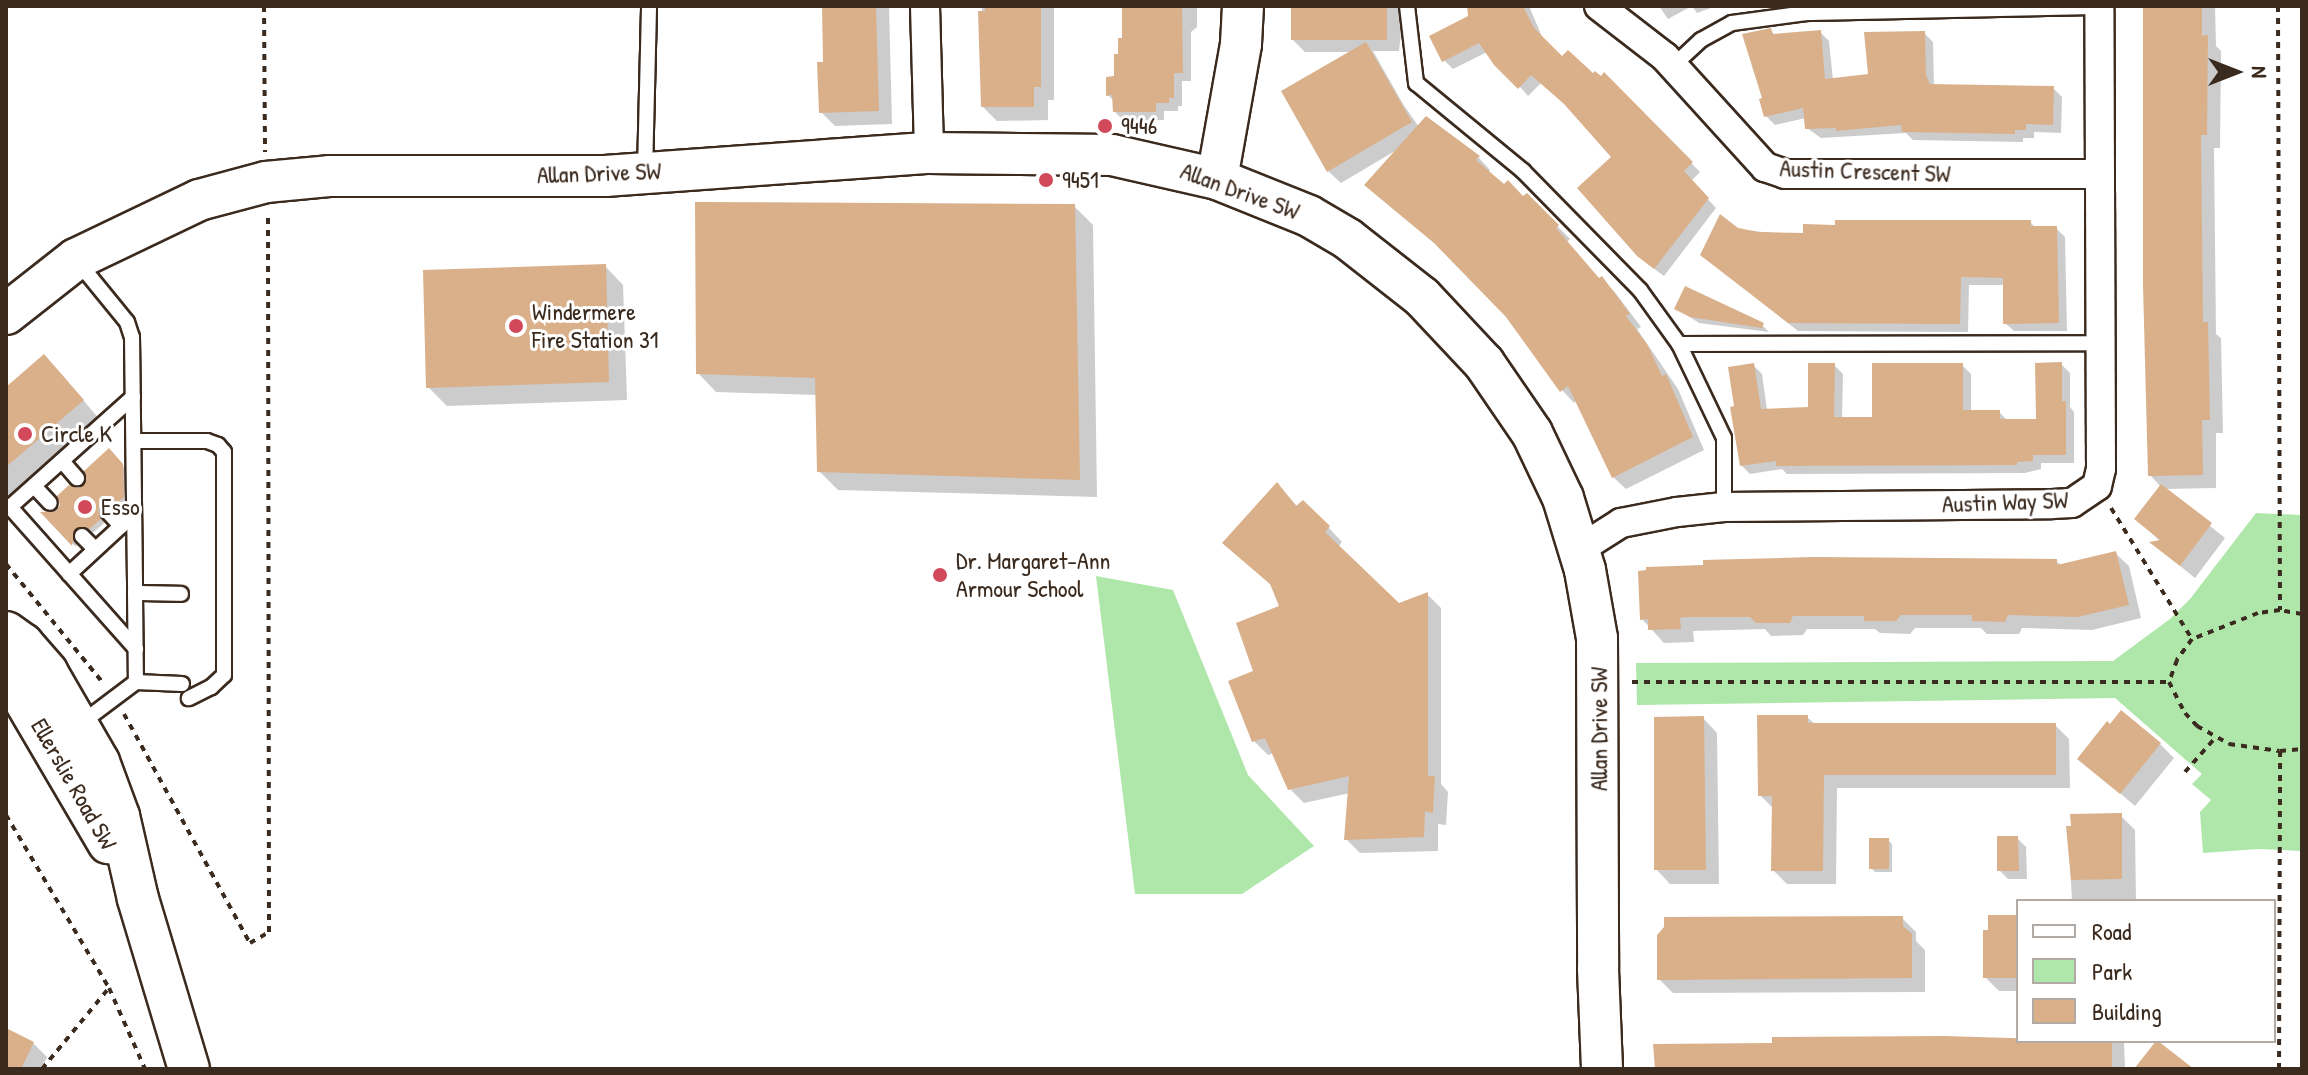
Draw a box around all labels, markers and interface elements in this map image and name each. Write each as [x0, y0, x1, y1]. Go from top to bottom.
north arrow [2196, 32, 2276, 112]
text: N [2245, 66, 2275, 78]
place label: 9446 [1121, 112, 1157, 140]
marker: 9446 [1096, 117, 1114, 135]
street label: Austin Crescent SW [1779, 154, 1951, 188]
street label: Allan Drive SW [536, 156, 662, 190]
street label: Allan Drive SW [1177, 156, 1303, 226]
place label: 9451 [1062, 166, 1099, 194]
marker: 9451 [1037, 171, 1055, 189]
place label: Windermere Fire Station 31 [532, 298, 659, 354]
marker: Windermere Fire Station 31 [507, 317, 525, 335]
place label: Circle K [41, 420, 112, 448]
marker: Circle K [16, 425, 34, 443]
street label: Austin Way SW [1941, 485, 2069, 519]
place label: Esso [101, 493, 140, 521]
marker: Esso [76, 498, 94, 516]
place label: Dr. Margaret-Ann Armour School [956, 547, 1110, 603]
marker: Dr. Margaret-Ann Armour School [931, 566, 949, 584]
street label: Allan Drive SW [1585, 667, 1613, 791]
street label: Ellerslie Road SW [25, 713, 123, 855]
legend [2016, 899, 2276, 1043]
text: Road [2092, 915, 2131, 947]
text: Park [2092, 955, 2132, 987]
text: Building [2092, 995, 2162, 1027]

